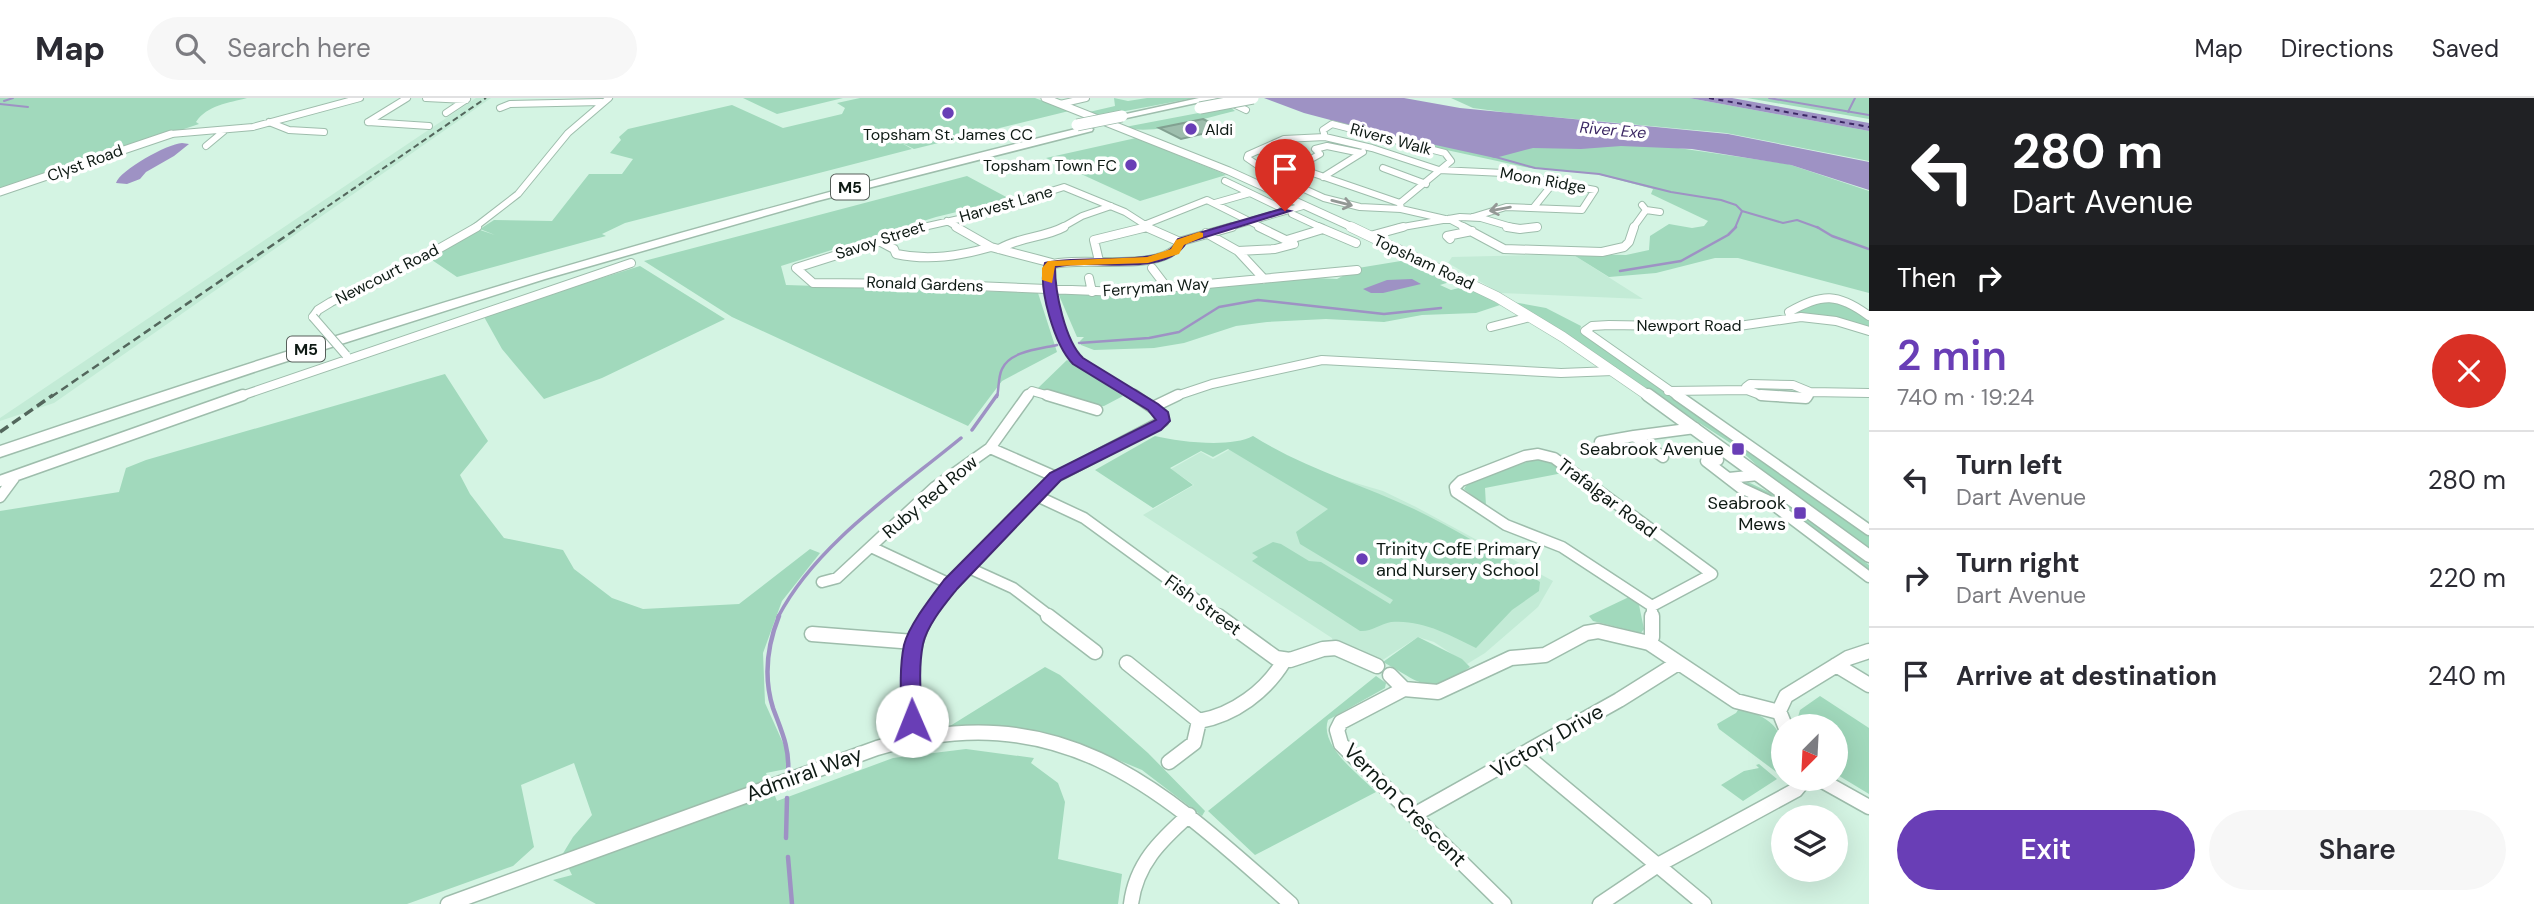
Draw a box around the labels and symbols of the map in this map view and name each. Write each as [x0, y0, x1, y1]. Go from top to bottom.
marker: Topsham St. James CC [940, 105, 956, 121]
water label: River Exe [1579, 117, 1647, 143]
street label: Rivers Walk [1348, 118, 1434, 160]
place label: Aldi [1205, 119, 1233, 140]
marker: Aldi [1183, 121, 1199, 137]
place label: Topsham St. James CC [863, 124, 1033, 145]
pin [1255, 139, 1315, 211]
street label: Clyst Road [44, 140, 126, 186]
place label: Topsham Town FC [983, 155, 1117, 176]
marker: Topsham Town FC [1123, 157, 1139, 173]
street label: Moon Ridge [1498, 162, 1588, 198]
road number: M5 [831, 174, 869, 200]
street label: Harvest Lane [957, 181, 1055, 227]
one-way arrow [1330, 197, 1353, 210]
one-way arrow [1489, 203, 1512, 216]
street label: Savoy Street [833, 216, 927, 264]
street label: Topsham Road [1370, 230, 1478, 294]
street label: Newcourt Road [332, 239, 442, 309]
street label: Ronald Gardens [866, 271, 984, 297]
street label: Ferryman Way [1102, 273, 1210, 301]
street label: Newport Road [1636, 315, 1742, 336]
road number: M5 [287, 336, 325, 362]
place label: Seabrook Avenue [1580, 437, 1724, 461]
marker: Seabrook Avenue [1730, 441, 1746, 457]
street label: Ruby Red Row [877, 450, 983, 544]
street label: Trafalgar Road [1553, 453, 1661, 543]
place label: Seabrook Mews [1708, 491, 1786, 536]
marker: Seabrook Mews [1792, 505, 1808, 521]
place label: Trinity CofE Primary and Nursery School [1376, 537, 1541, 582]
marker: Trinity CofE Primary and Nursery School [1354, 551, 1370, 567]
street label: Fish Street [1160, 569, 1246, 641]
position arrow [875, 684, 949, 758]
street label: Victory Drive [1485, 697, 1609, 785]
north arrow [1771, 714, 1848, 791]
street label: Vernon Crescent [1337, 737, 1473, 873]
street label: Admiral Way [742, 740, 866, 808]

